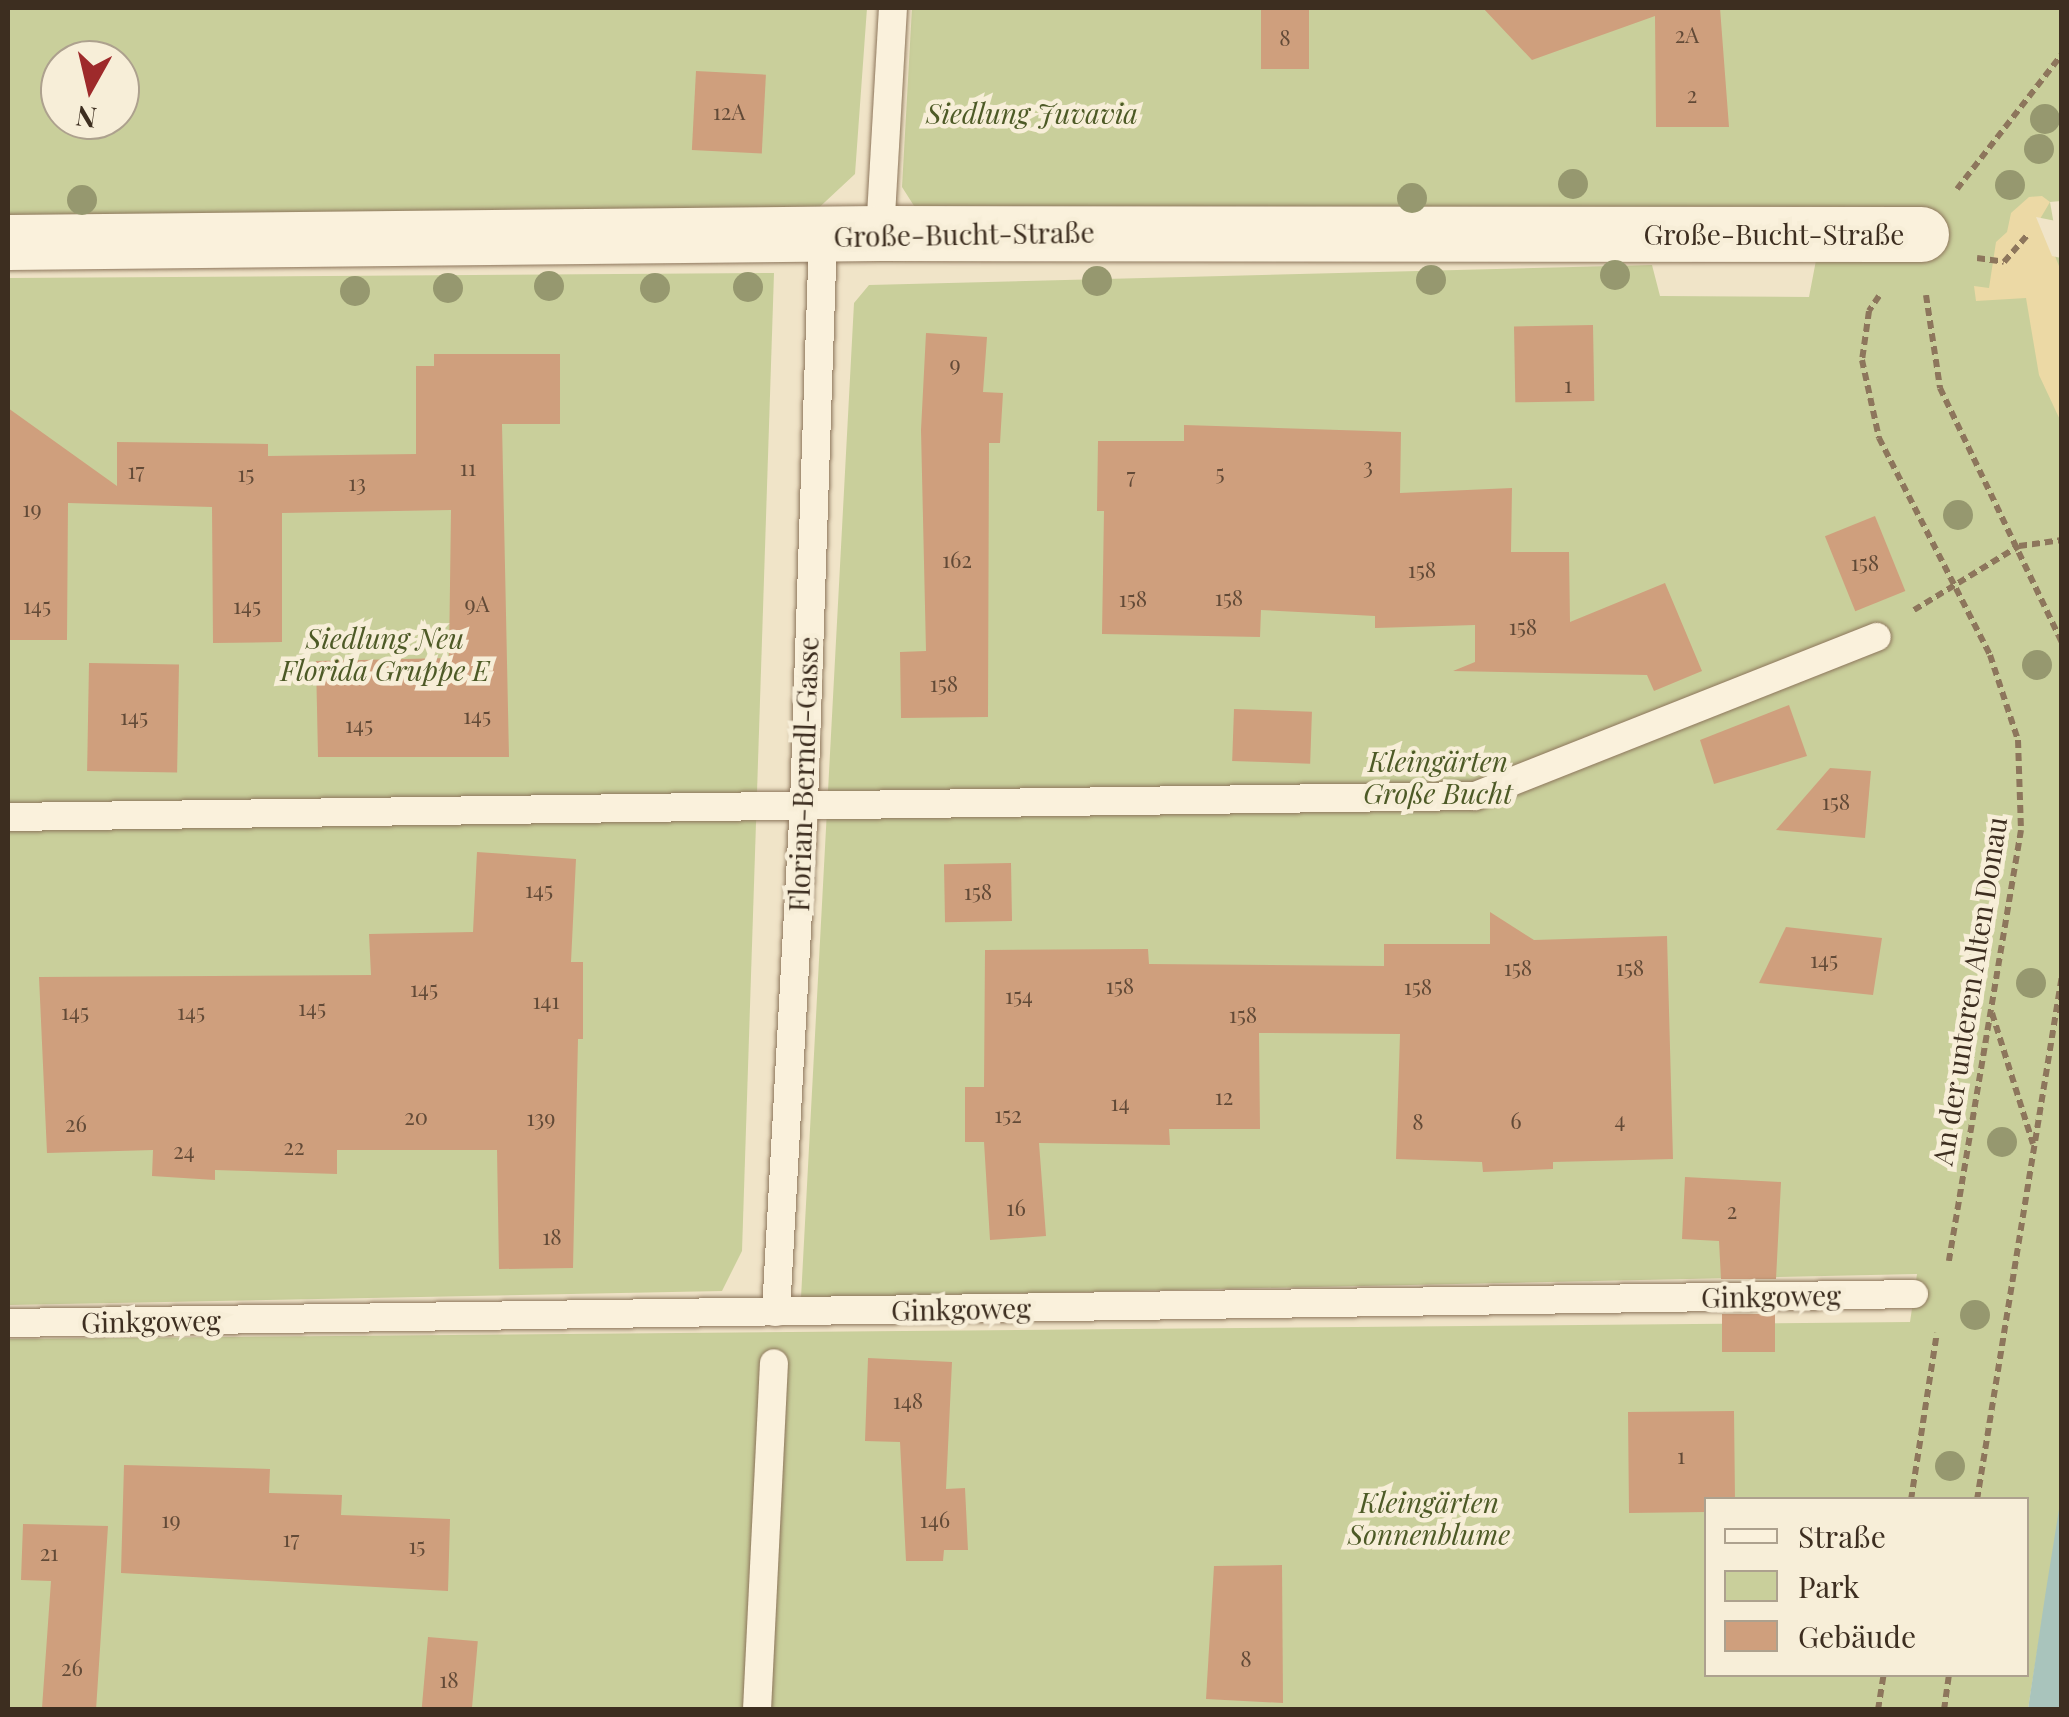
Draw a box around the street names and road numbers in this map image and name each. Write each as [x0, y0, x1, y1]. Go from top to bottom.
street label: Große-Bucht-Straße [833, 215, 1095, 253]
street label: Große-Bucht-Straße [1643, 217, 1905, 251]
street label: Florian-Berndl-Gasse [781, 636, 825, 912]
street label: An der unteren Alten Donau [1925, 814, 2013, 1168]
street label: Ginkgoweg [1701, 1278, 1841, 1314]
street label: Ginkgoweg [891, 1291, 1031, 1327]
street label: Ginkgoweg [81, 1303, 221, 1339]

